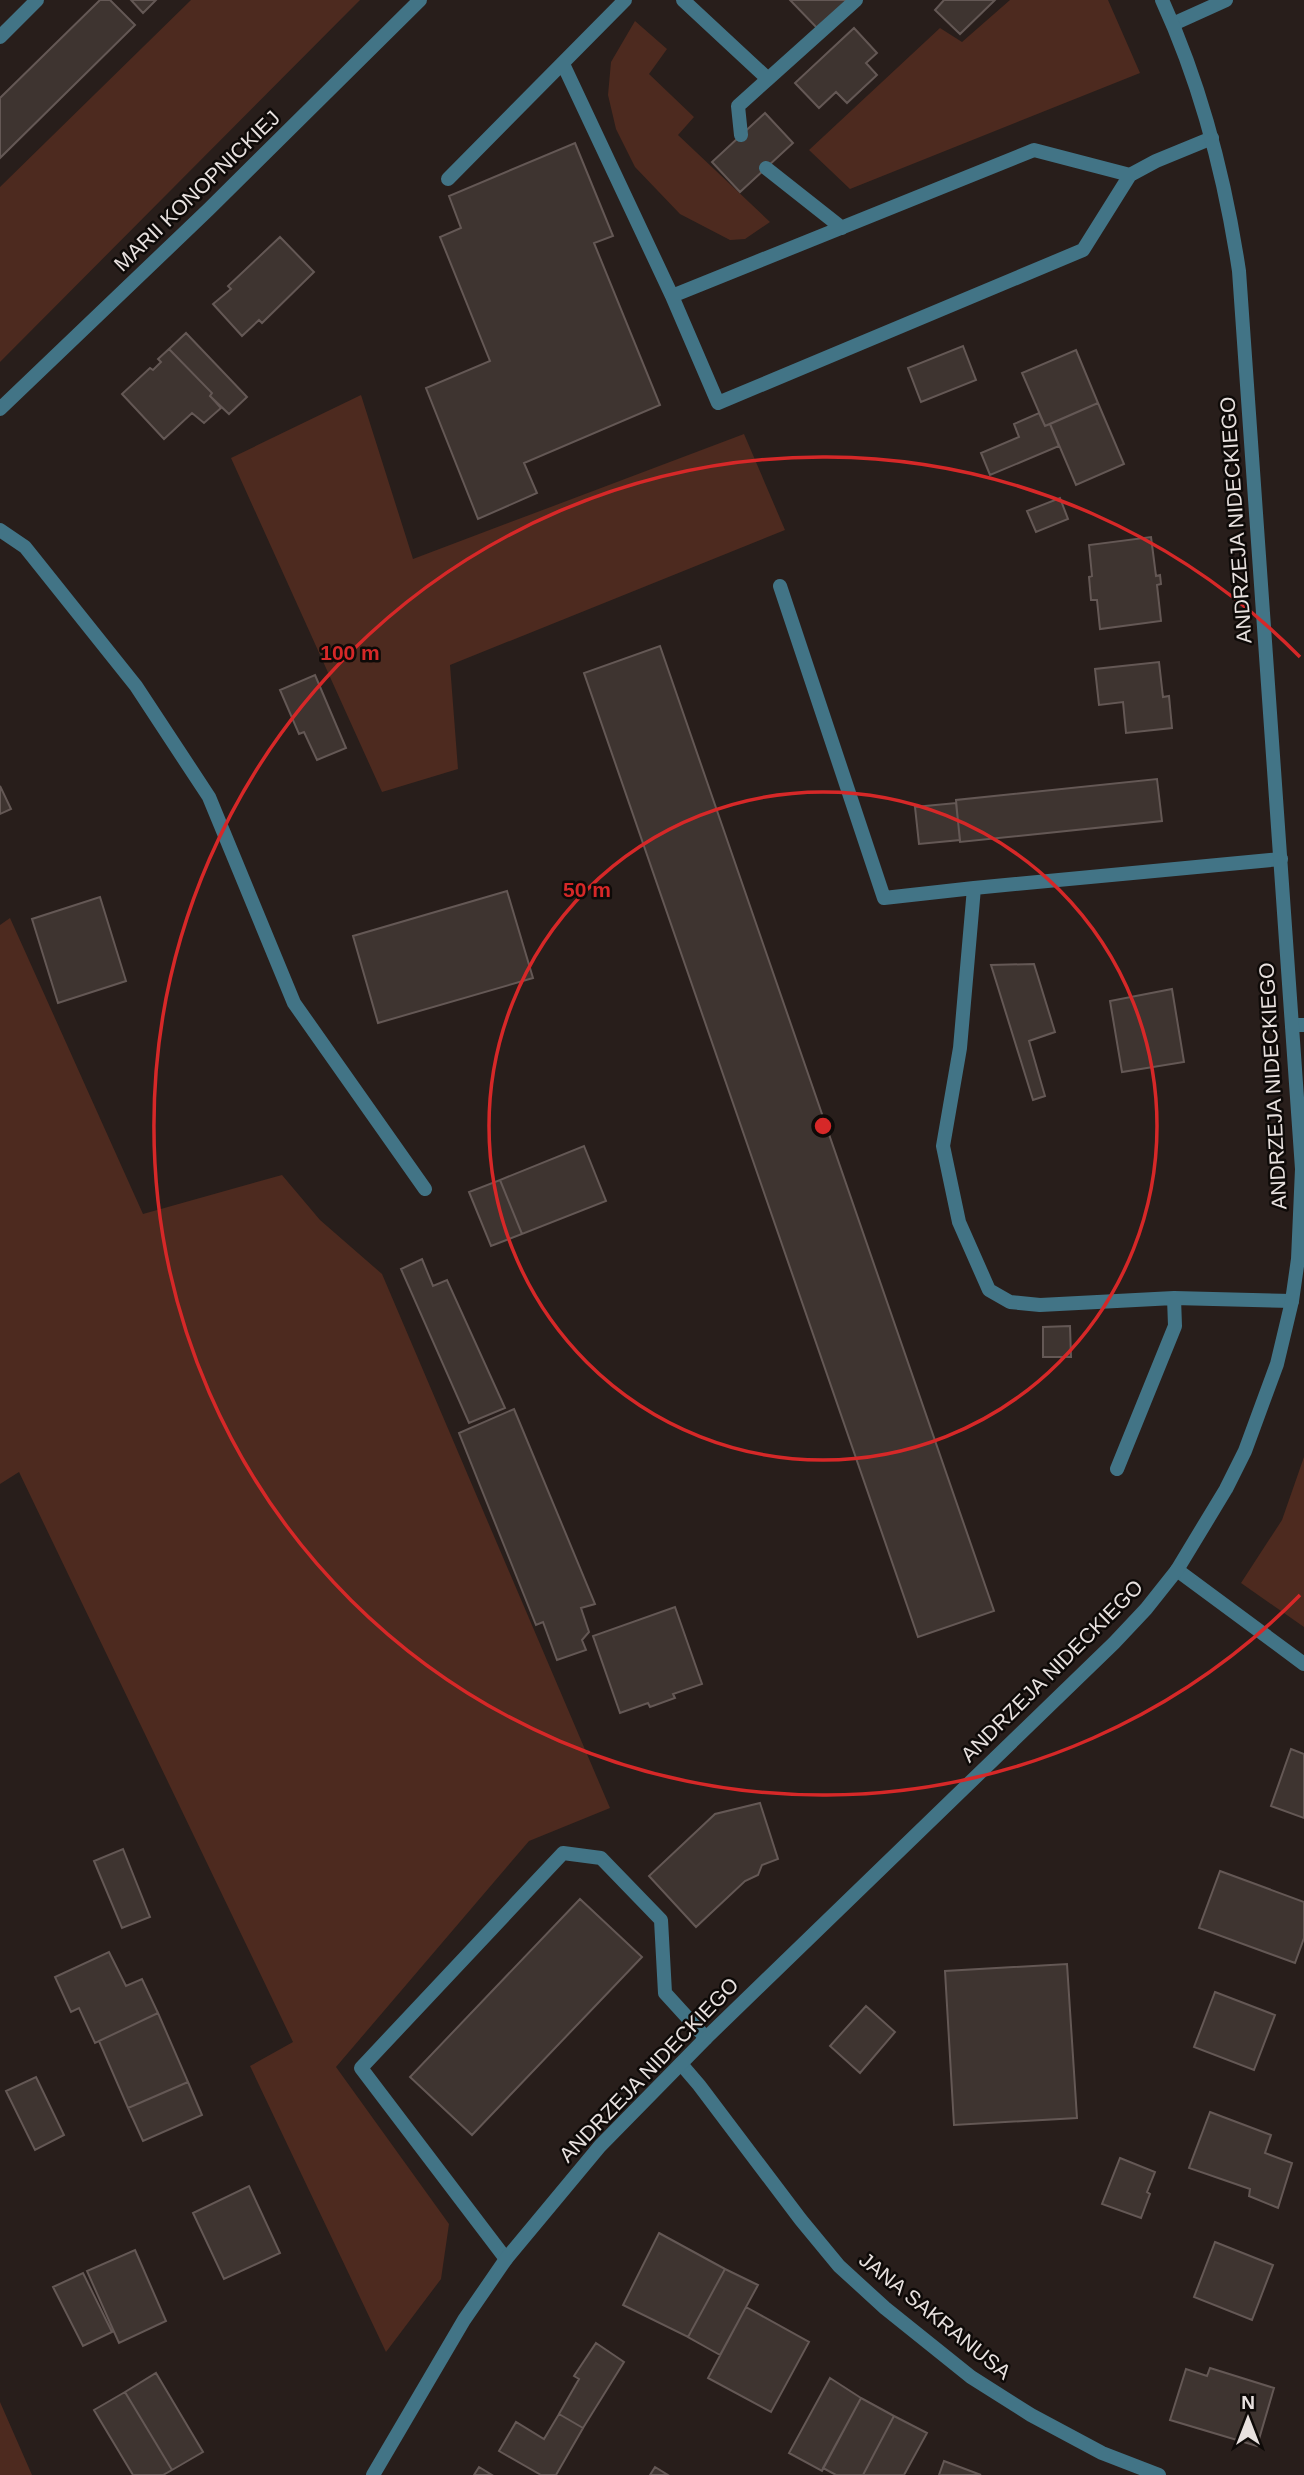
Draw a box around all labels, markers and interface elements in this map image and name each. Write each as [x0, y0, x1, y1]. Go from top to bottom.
street label: MARII KONOPNICKIEJ [109, 106, 284, 276]
street label: ANDRZEJA NIDECKIEGO [1215, 396, 1256, 644]
text: 100 m [320, 641, 380, 664]
text: 50 m [563, 878, 611, 901]
street label: ANDRZEJA NIDECKIEGO [1255, 962, 1290, 1210]
centre of rings [811, 1114, 835, 1138]
street label: ANDRZEJA NIDECKIEGO [956, 1575, 1147, 1766]
street label: ANDRZEJA NIDECKIEGO [554, 1973, 743, 2167]
street label: JANA SAKRANUSA [855, 2248, 1016, 2384]
north arrow [1213, 2384, 1283, 2454]
text: N [1241, 2392, 1255, 2413]

